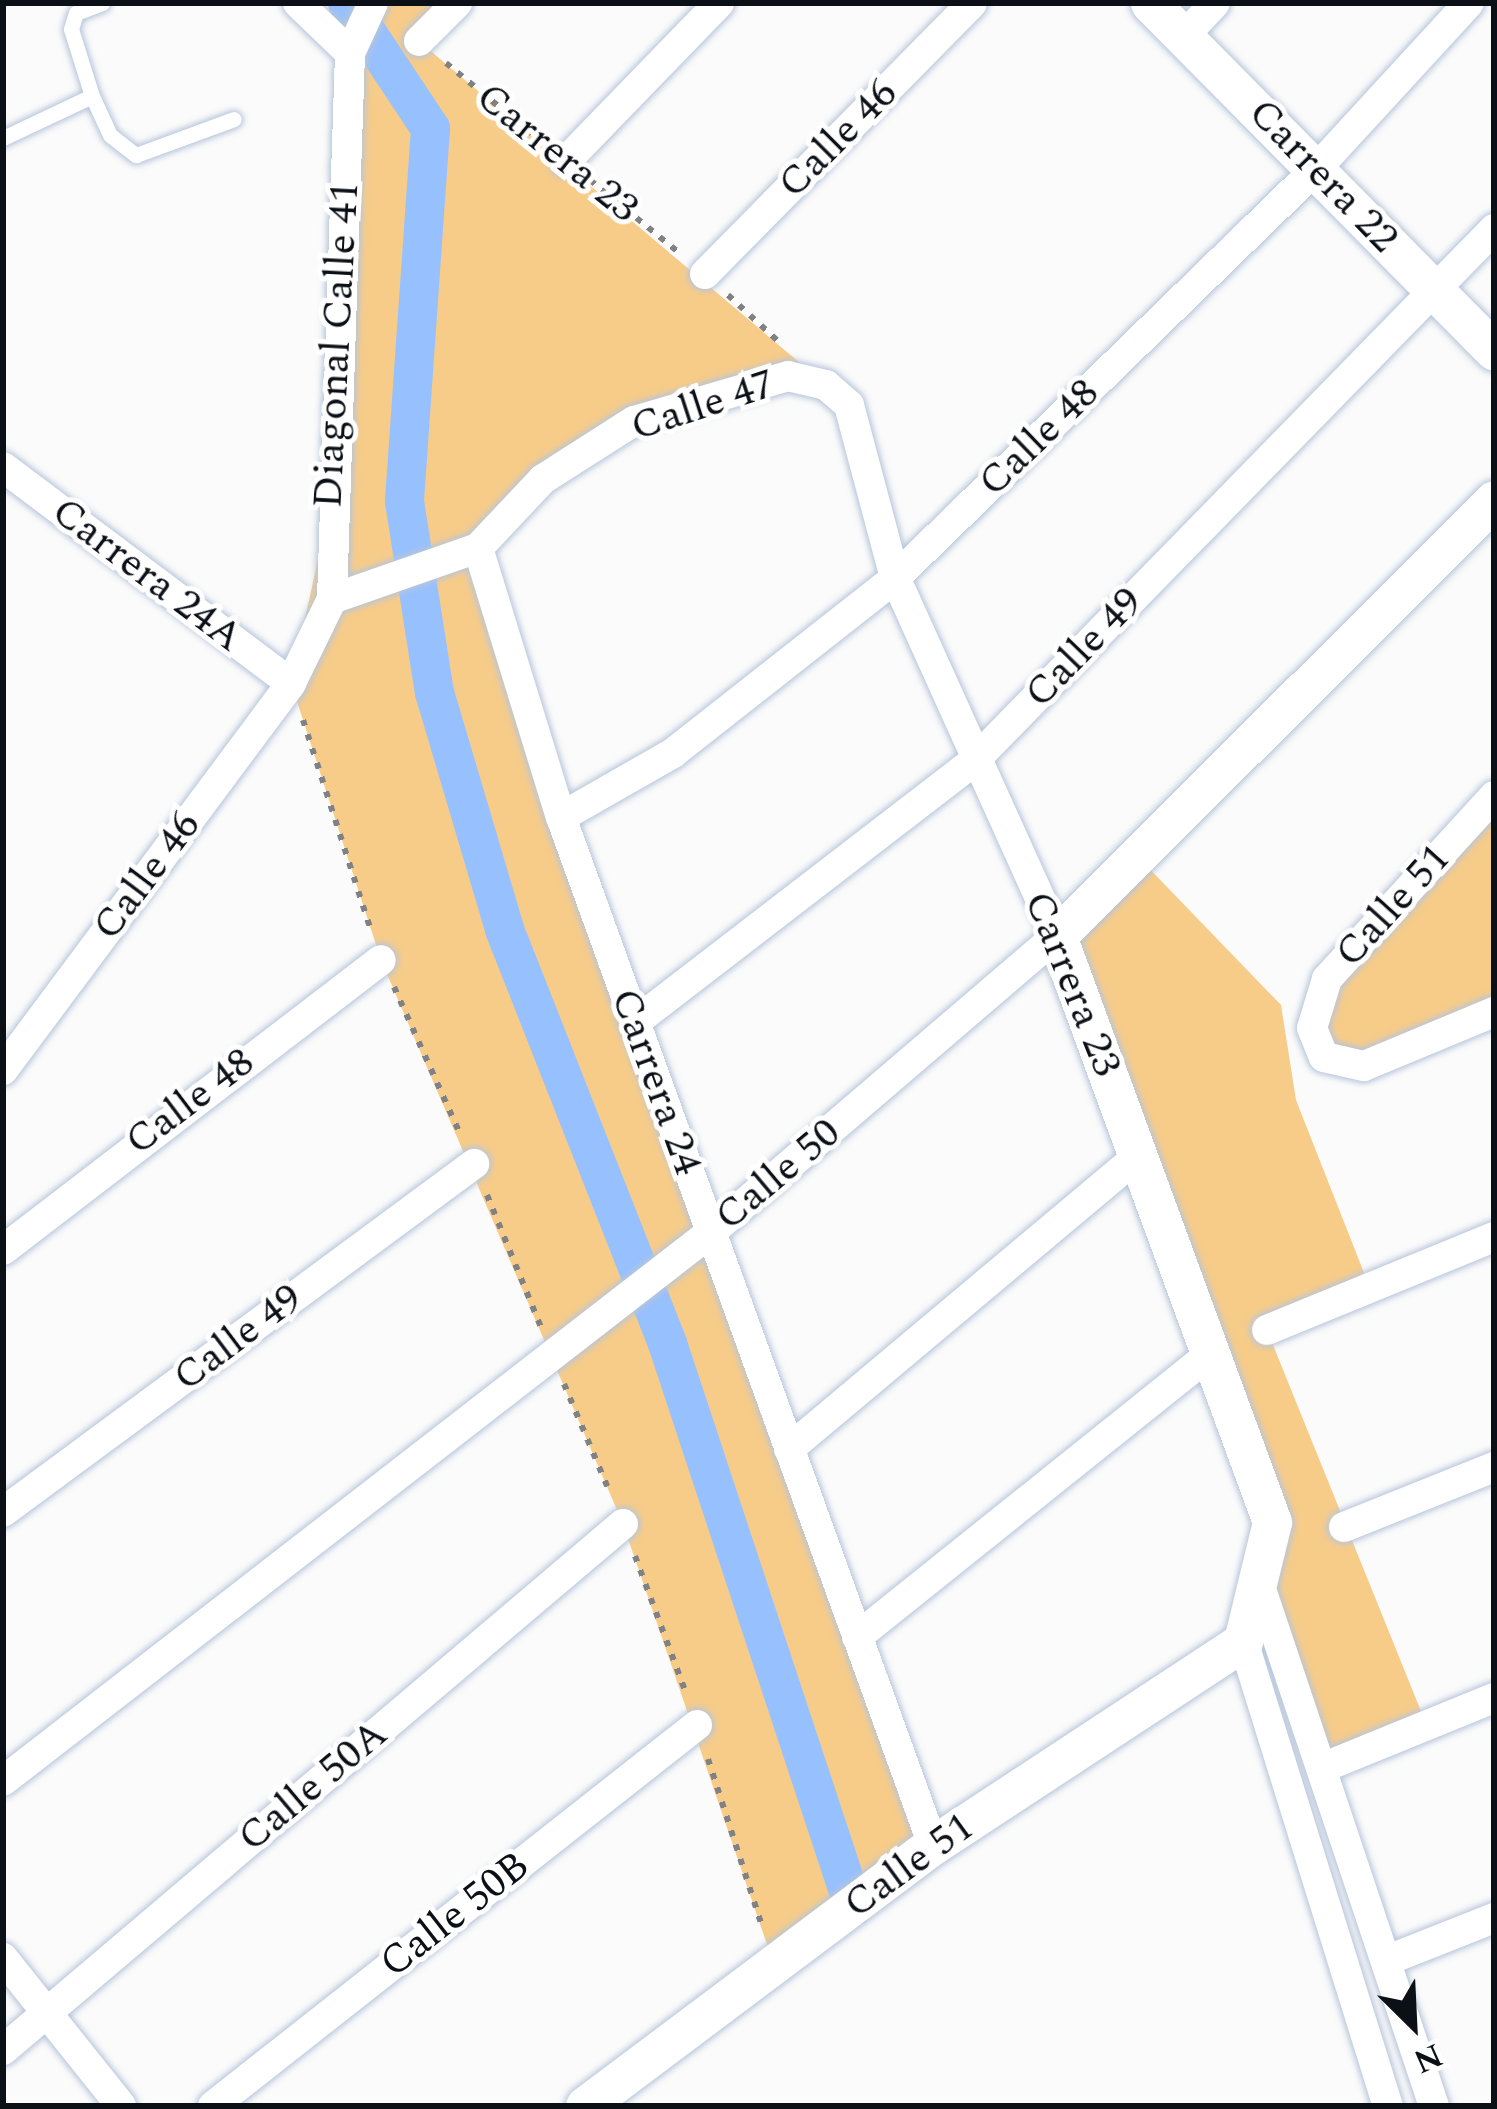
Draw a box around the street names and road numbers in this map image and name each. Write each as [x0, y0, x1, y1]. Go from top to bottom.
street label: Calle 46 [768, 69, 908, 209]
street label: Carrera 23 [465, 72, 649, 234]
street label: Carrera 22 [1237, 88, 1409, 264]
street label: Diagonal Calle 41 [303, 180, 371, 510]
street label: Calle 47 [625, 359, 781, 453]
street label: Calle 48 [968, 368, 1110, 508]
street label: Carrera 24A [41, 487, 253, 663]
street label: Calle 49 [1014, 577, 1154, 719]
street label: Calle 46 [82, 802, 212, 950]
street label: Calle 51 [1325, 834, 1461, 978]
street label: Carrera 23 [1012, 884, 1132, 1084]
street label: Carrera 24 [599, 982, 713, 1182]
street label: Calle 48 [116, 1037, 264, 1167]
street label: Calle 50 [705, 1108, 851, 1242]
street label: Calle 49 [164, 1273, 312, 1403]
street label: Calle 50A [228, 1709, 398, 1863]
street label: Calle 51 [834, 1802, 984, 1930]
street label: Calle 50B [370, 1841, 540, 1989]

